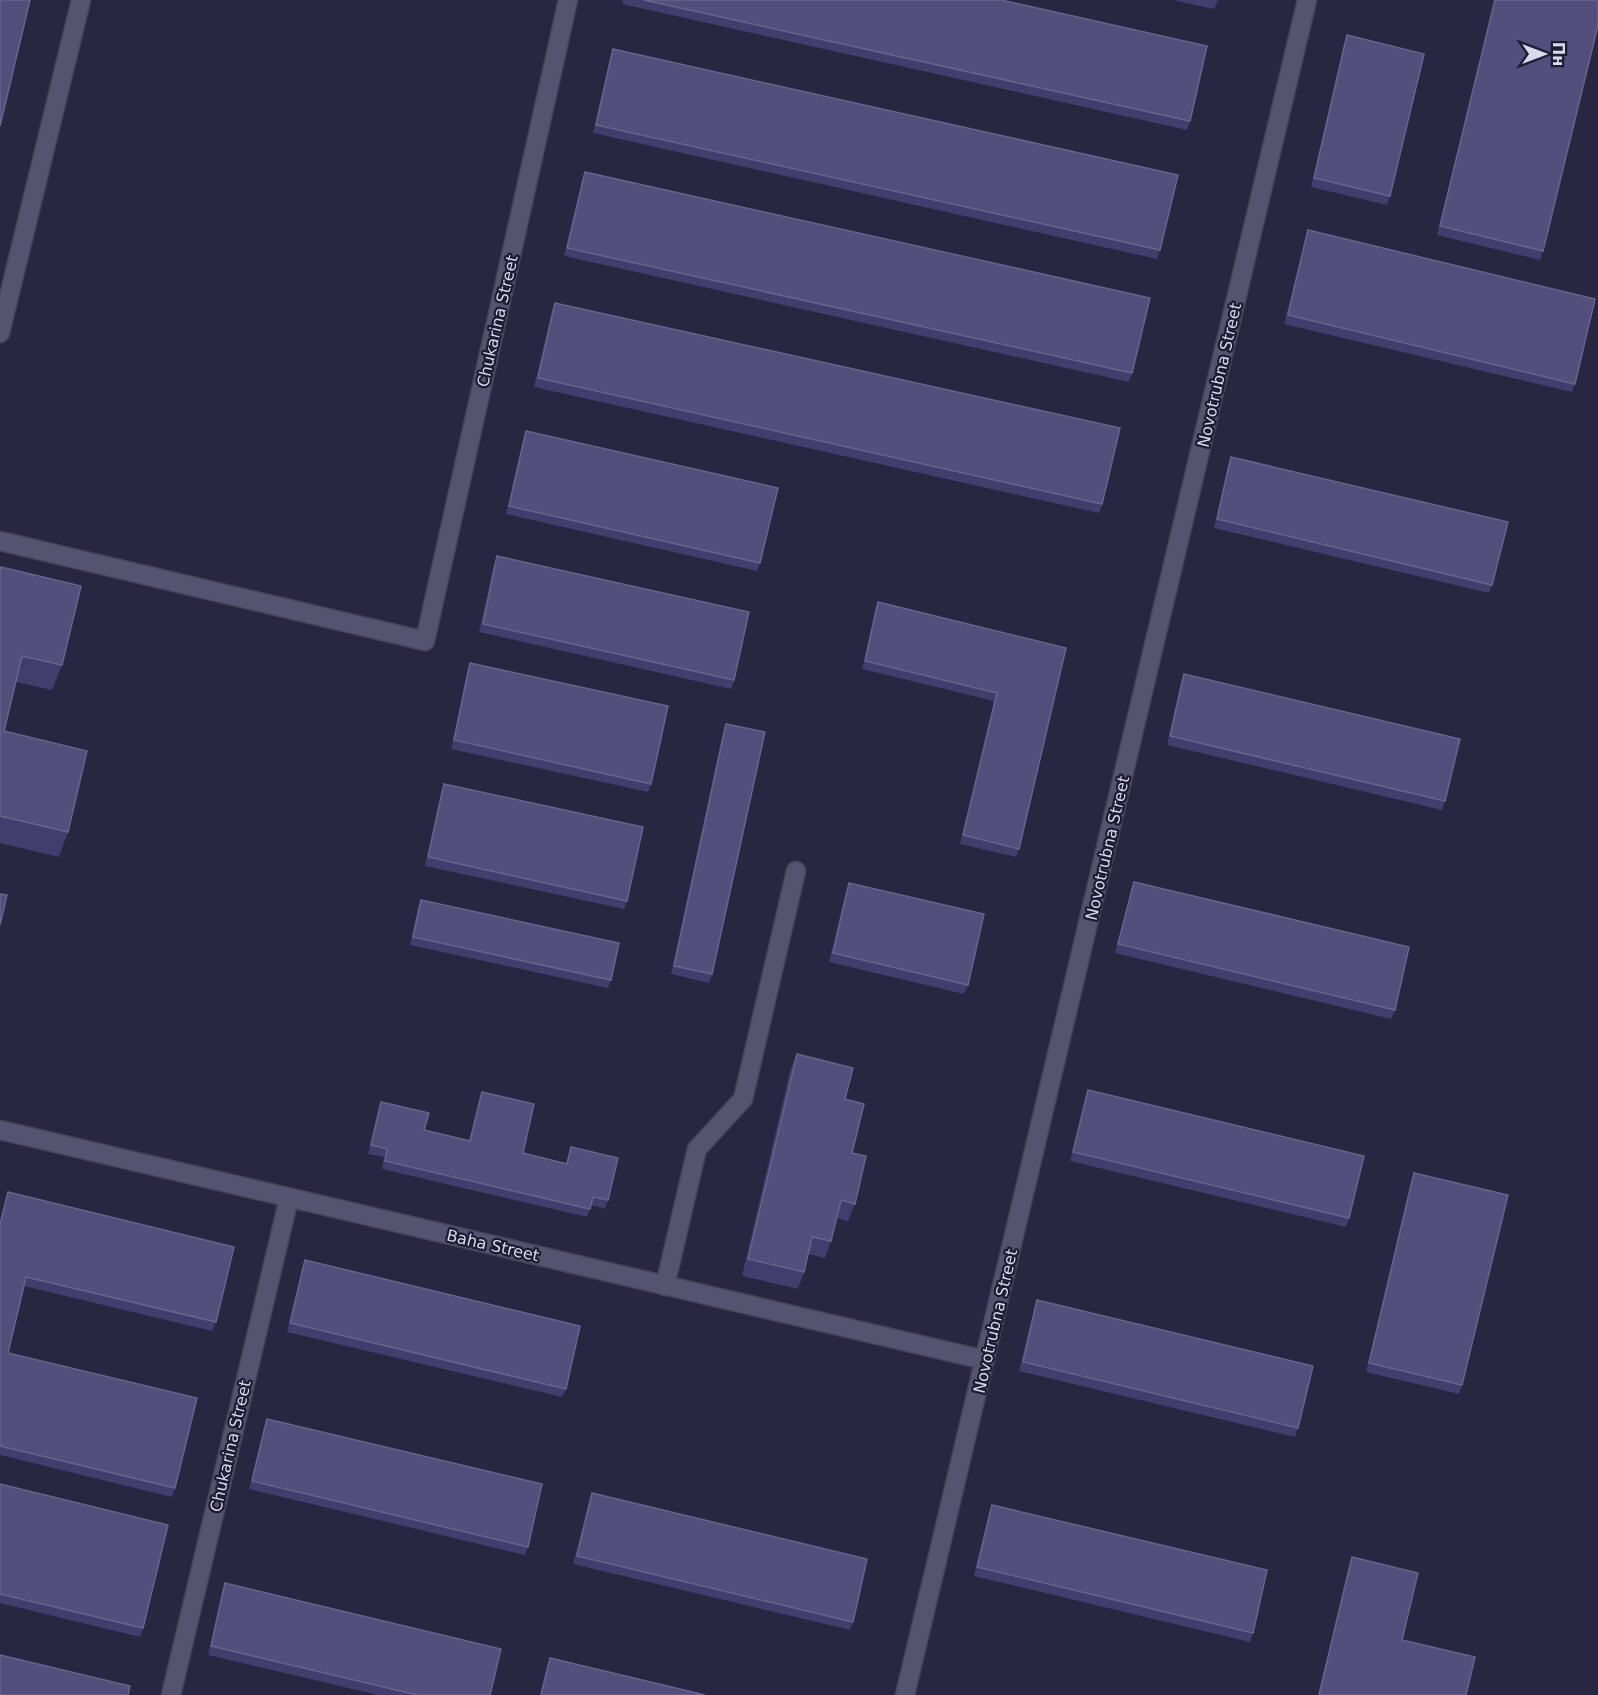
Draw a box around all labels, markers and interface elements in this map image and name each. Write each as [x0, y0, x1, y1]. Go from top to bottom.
north arrow [1514, 24, 1574, 84]
text: Пн [1549, 42, 1568, 66]
street label: Chukarina Street [473, 253, 522, 389]
street label: Novotrubna Street [1194, 301, 1245, 449]
street label: Novotrubna Street [1082, 774, 1133, 922]
street label: Baha Street [445, 1226, 541, 1265]
street label: Novotrubna Street [970, 1247, 1021, 1395]
street label: Chukarina Street [206, 1378, 255, 1514]

